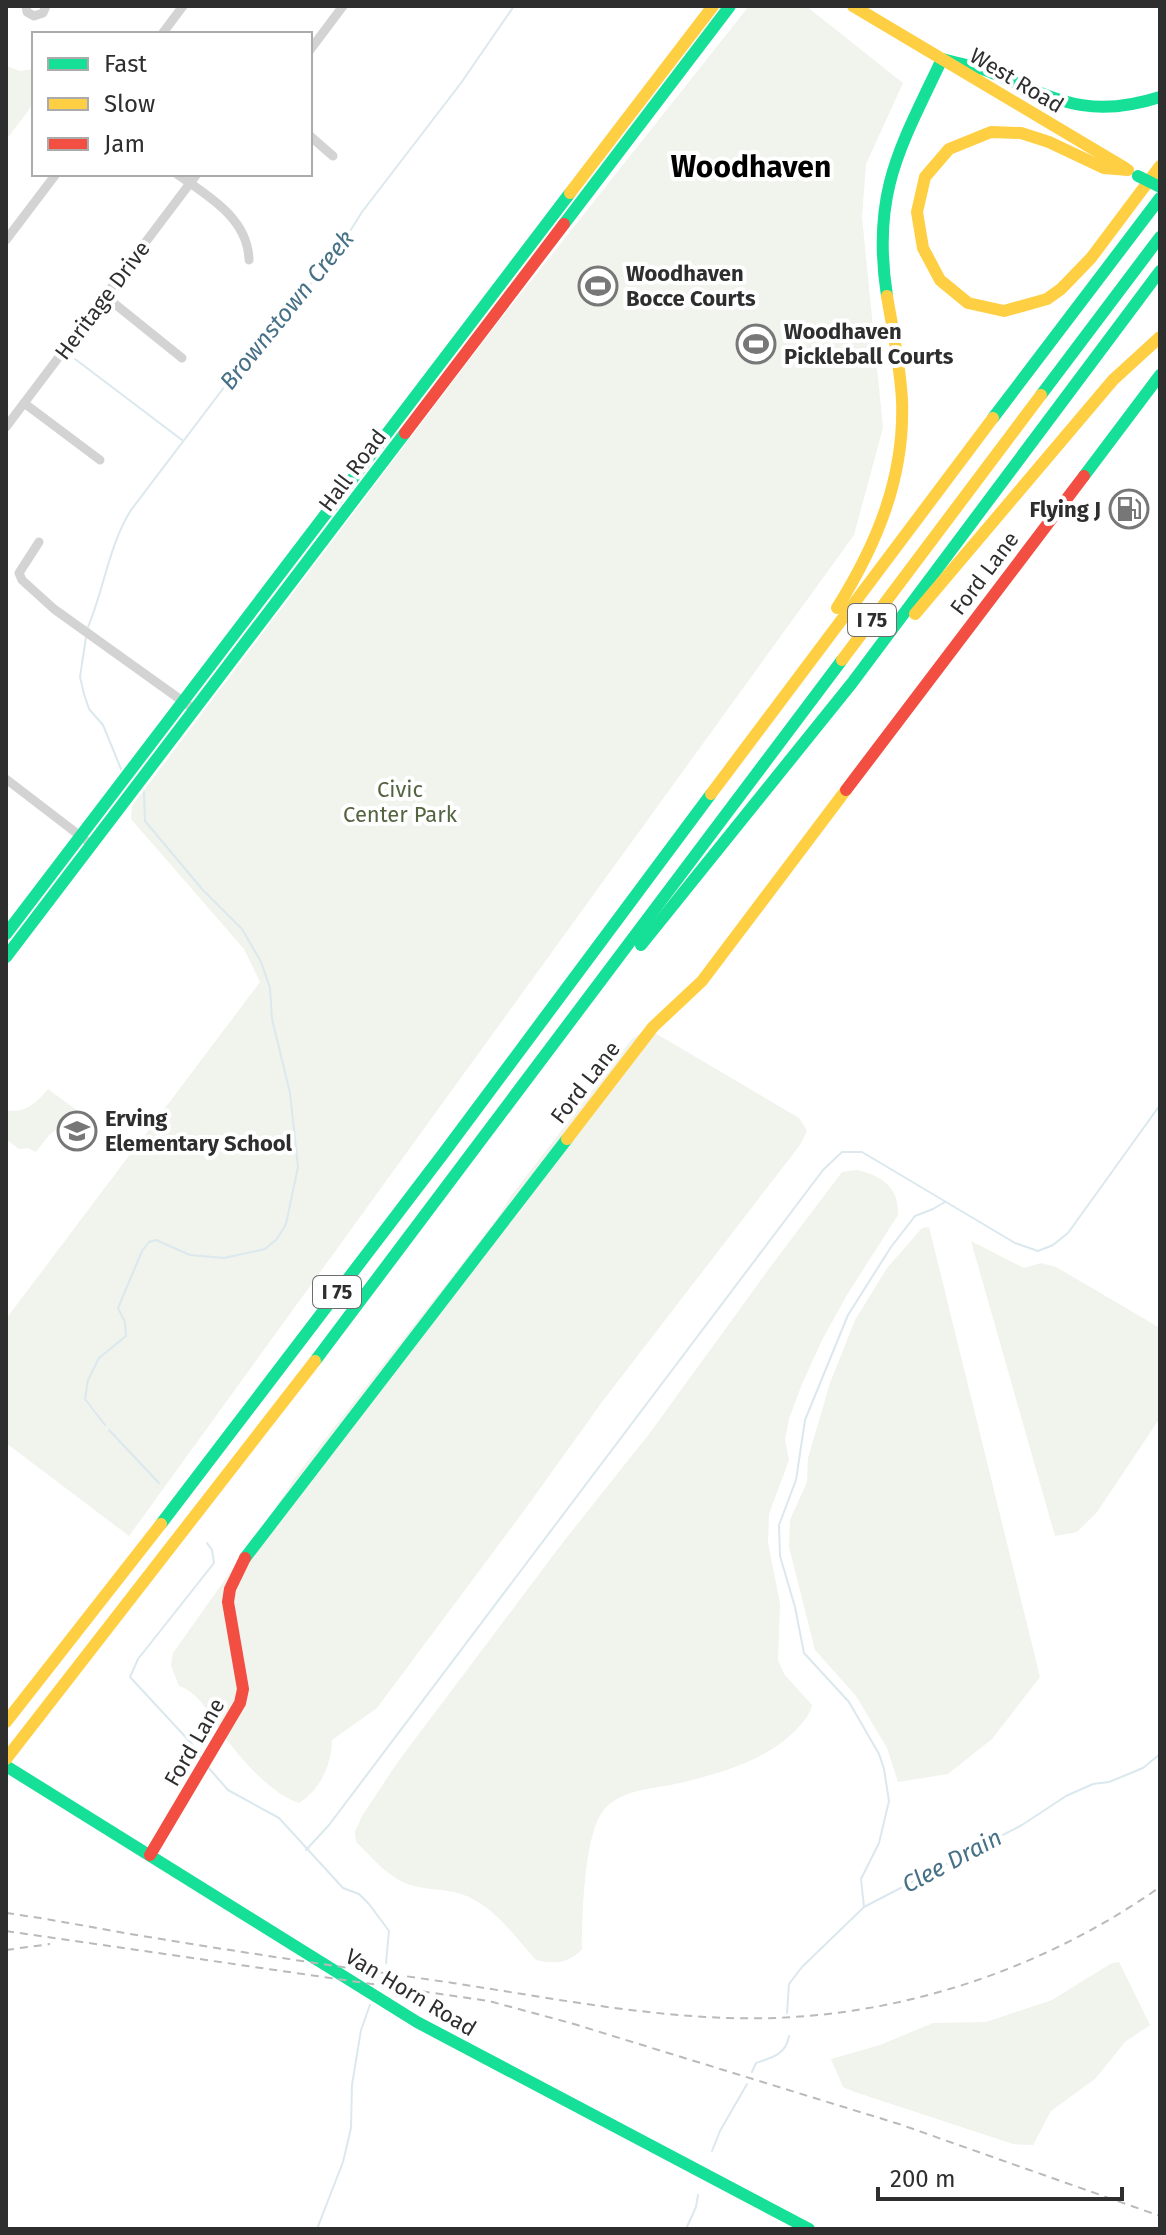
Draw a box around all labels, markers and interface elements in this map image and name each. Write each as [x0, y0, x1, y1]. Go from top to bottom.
legend [32, 32, 312, 176]
street label: West Road [965, 42, 1069, 119]
text: Fast [104, 50, 147, 78]
text: Slow [104, 90, 155, 118]
text: Jam [104, 130, 145, 158]
district label: Woodhaven [671, 149, 831, 185]
water label: Brownstown Creek [214, 225, 360, 395]
street label: Heritage Drive [49, 236, 156, 365]
place label: Woodhaven Bocce Courts [626, 260, 756, 312]
sports icon: Woodhaven Bocce Courts [577, 265, 619, 307]
place label: Woodhaven Pickleball Courts [784, 318, 954, 370]
sports icon: Woodhaven Pickleball Courts [735, 323, 777, 365]
street label: Hall Road [313, 424, 392, 517]
fuel station icon: Flying J [1108, 488, 1150, 530]
place label: Flying J [1030, 496, 1101, 523]
street label: Ford Lane [944, 526, 1024, 620]
road number: I 75 [848, 604, 896, 636]
park label: Civic Center Park [343, 776, 458, 828]
street label: Ford Lane [545, 1036, 626, 1129]
place label: Erving Elementary School [105, 1105, 293, 1157]
school or university icon: Erving Elementary School [56, 1110, 98, 1152]
road number: I 75 [313, 1276, 361, 1308]
street label: Ford Lane [158, 1693, 230, 1791]
water label: Clee Drain [897, 1823, 1007, 1899]
street label: Van Horn Road [340, 1943, 481, 2042]
scale bar [878, 2151, 1122, 2201]
text: 200 m [890, 2165, 956, 2193]

